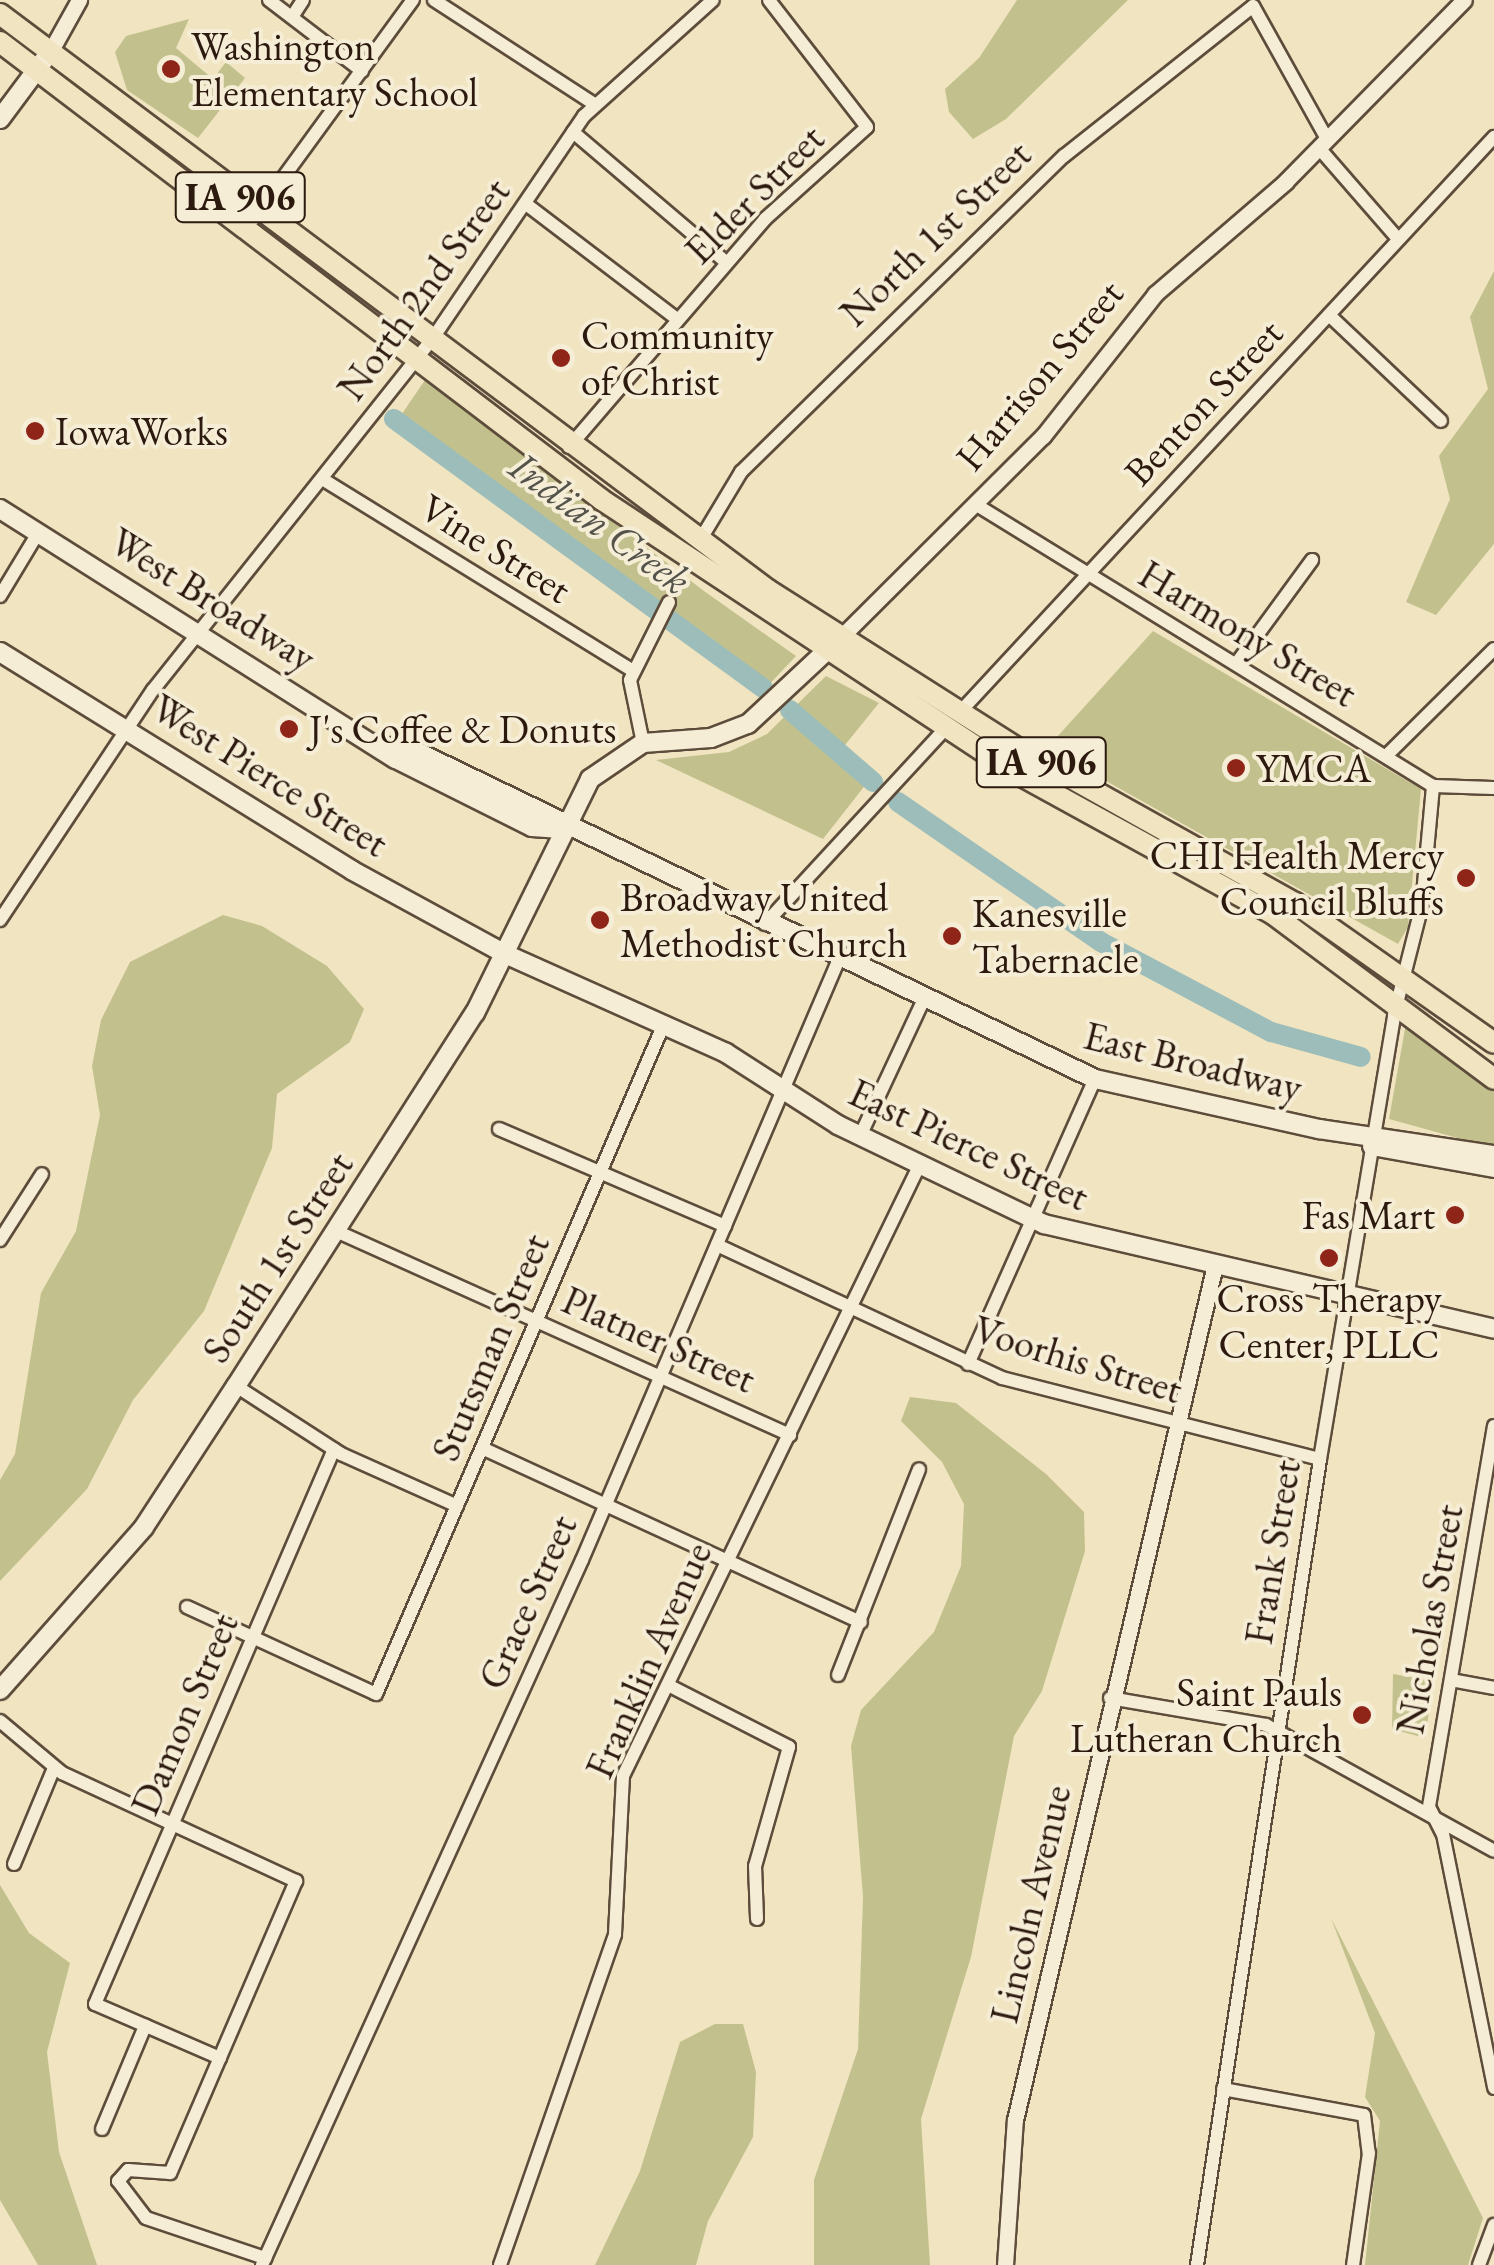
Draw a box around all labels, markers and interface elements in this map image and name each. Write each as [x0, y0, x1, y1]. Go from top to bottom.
place label: Washington Elementary School [191, 22, 478, 116]
marker: Washington Elementary School [160, 58, 182, 80]
street label: Elder Street [674, 114, 834, 274]
street label: North 1st Street [830, 130, 1040, 336]
road number: IA 906 [172, 164, 308, 230]
street label: North 2nd Street [326, 169, 520, 409]
street label: Harrison Street [945, 270, 1133, 480]
street label: Benton Street [1114, 309, 1292, 495]
place label: Community of Christ [581, 311, 774, 405]
marker: Community of Christ [550, 347, 572, 369]
place label: IowaWorks [55, 407, 228, 455]
marker: IowaWorks [24, 420, 46, 442]
water label: Indian Creek [500, 441, 700, 605]
street label: Vine Street [412, 483, 580, 613]
street label: West Broadway [101, 517, 325, 681]
street label: Harmony Street [1130, 549, 1366, 717]
street label: West Pierce Street [143, 683, 397, 867]
place label: J's Coffee & Donuts [309, 705, 616, 753]
marker: J's Coffee & Donuts [278, 718, 300, 740]
road number: IA 906 [974, 729, 1108, 795]
place label: YMCA [1256, 744, 1371, 792]
marker: YMCA [1225, 757, 1247, 779]
place label: CHI Health Mercy Council Bluffs [1150, 831, 1444, 925]
marker: CHI Health Mercy Council Bluffs [1453, 865, 1479, 891]
place label: Broadway United Methodist Church [620, 873, 908, 967]
place label: Kanesville Tabernacle [972, 889, 1139, 983]
marker: Broadway United Methodist Church [589, 909, 611, 931]
marker: Kanesville Tabernacle [941, 925, 963, 947]
street label: East Broadway [1079, 1011, 1307, 1111]
street label: East Pierce Street [842, 1068, 1096, 1220]
street label: South 1st Street [191, 1143, 363, 1371]
place label: Fas Mart [1302, 1191, 1435, 1239]
marker: Fas Mart [1444, 1204, 1466, 1226]
street label: Stutsman Street [421, 1226, 559, 1468]
marker: Cross Therapy Center, PLLC [1318, 1247, 1340, 1269]
place label: Cross Therapy Center, PLLC [1217, 1274, 1441, 1368]
street label: Platner Street [555, 1275, 763, 1403]
street label: Voorhis Street [968, 1305, 1188, 1413]
street label: Frank Street [1234, 1457, 1310, 1647]
street label: Nicholas Street [1385, 1501, 1473, 1737]
street label: Grace Street [467, 1508, 587, 1696]
street label: Franklin Avenue [575, 1535, 721, 1785]
street label: Damon Street [120, 1606, 248, 1822]
place label: Saint Pauls Lutheran Church [1070, 1668, 1342, 1762]
marker: Saint Pauls Lutheran Church [1351, 1704, 1373, 1726]
street label: Lincoln Avenue [979, 1780, 1081, 2028]

